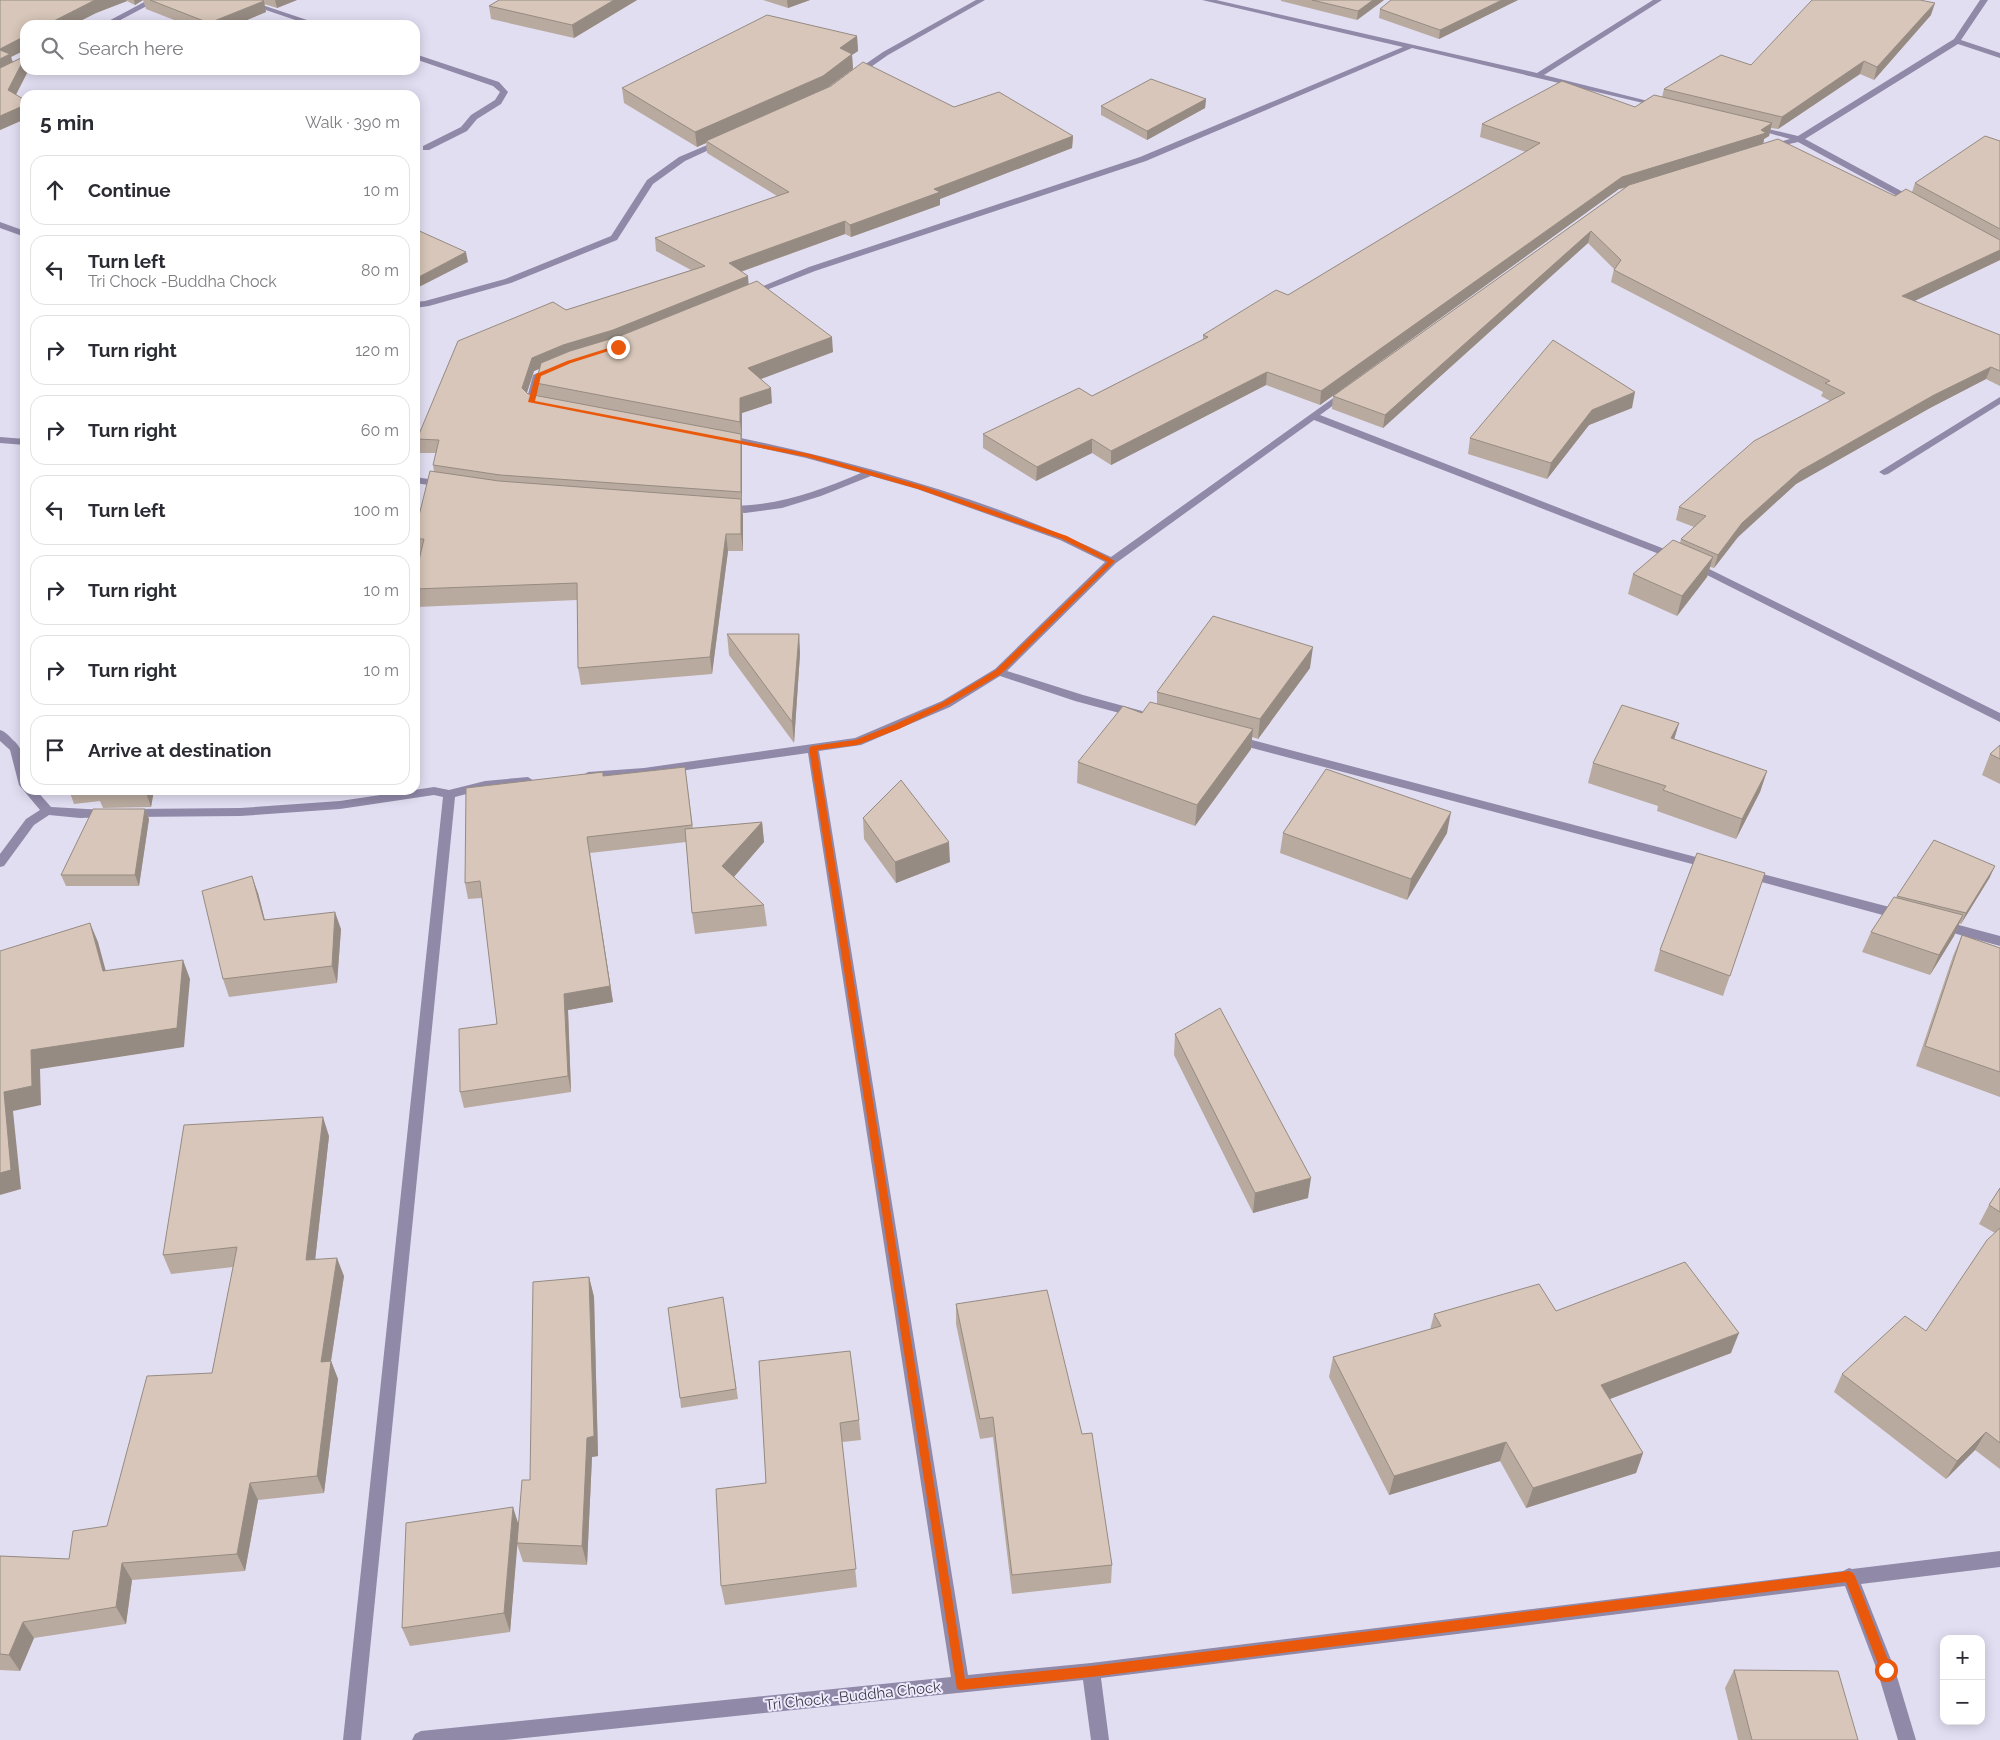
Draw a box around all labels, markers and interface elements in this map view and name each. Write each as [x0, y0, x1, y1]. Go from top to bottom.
search box [20, 20, 420, 75]
icon: search [38, 34, 66, 62]
text: Search here [78, 37, 184, 59]
text: 5 min [40, 110, 94, 135]
text: Walk · 390 m [305, 113, 400, 132]
icon: ahead [41, 176, 69, 204]
text: Continue [88, 179, 171, 201]
text: 10 m [364, 181, 399, 200]
text: Turn left [88, 250, 165, 272]
icon: left [41, 256, 69, 284]
text: 80 m [361, 261, 399, 280]
text: Tri Chock -Buddha Chock [88, 272, 277, 291]
icon: right [41, 336, 69, 364]
route end [607, 336, 630, 359]
text: Turn right [88, 339, 177, 361]
text: 120 m [355, 341, 399, 360]
icon: right [41, 416, 69, 444]
text: Turn right [88, 419, 177, 441]
text: 60 m [361, 421, 399, 440]
icon: left [41, 496, 69, 524]
text: Turn left [88, 499, 165, 521]
text: 100 m [354, 501, 399, 520]
icon: right [41, 576, 69, 604]
text: Turn right [88, 579, 177, 601]
text: 10 m [364, 581, 399, 600]
icon: right [41, 656, 69, 684]
text: Turn right [88, 659, 177, 681]
text: 10 m [364, 661, 399, 680]
icon: arrive [41, 736, 69, 764]
text: Arrive at destination [88, 739, 272, 761]
map controls [1940, 1635, 1985, 1725]
button: + [1940, 1635, 1985, 1680]
route start [1875, 1659, 1898, 1682]
street label: Tri Chock -Buddha Chock [764, 1678, 942, 1714]
button: − [1940, 1680, 1985, 1725]

